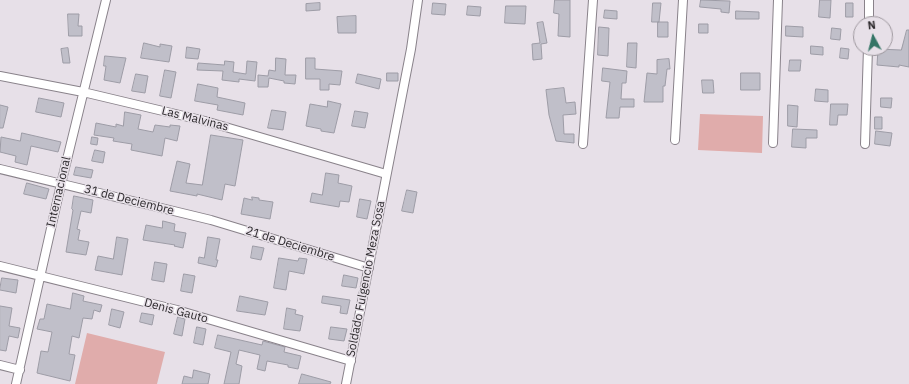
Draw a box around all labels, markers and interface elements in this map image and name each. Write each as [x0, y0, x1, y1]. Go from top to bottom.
north arrow [853, 16, 893, 56]
text: N [867, 18, 876, 33]
street label: Las Malvinas [160, 104, 230, 134]
street label: Internacional [44, 155, 74, 229]
street label: 31 de Deciembre [83, 182, 175, 218]
street label: Soldado Fulgencio Meza Sosa [344, 200, 388, 358]
street label: 21 de Deciembre [244, 224, 336, 264]
street label: Denis Gauto [142, 296, 210, 326]

